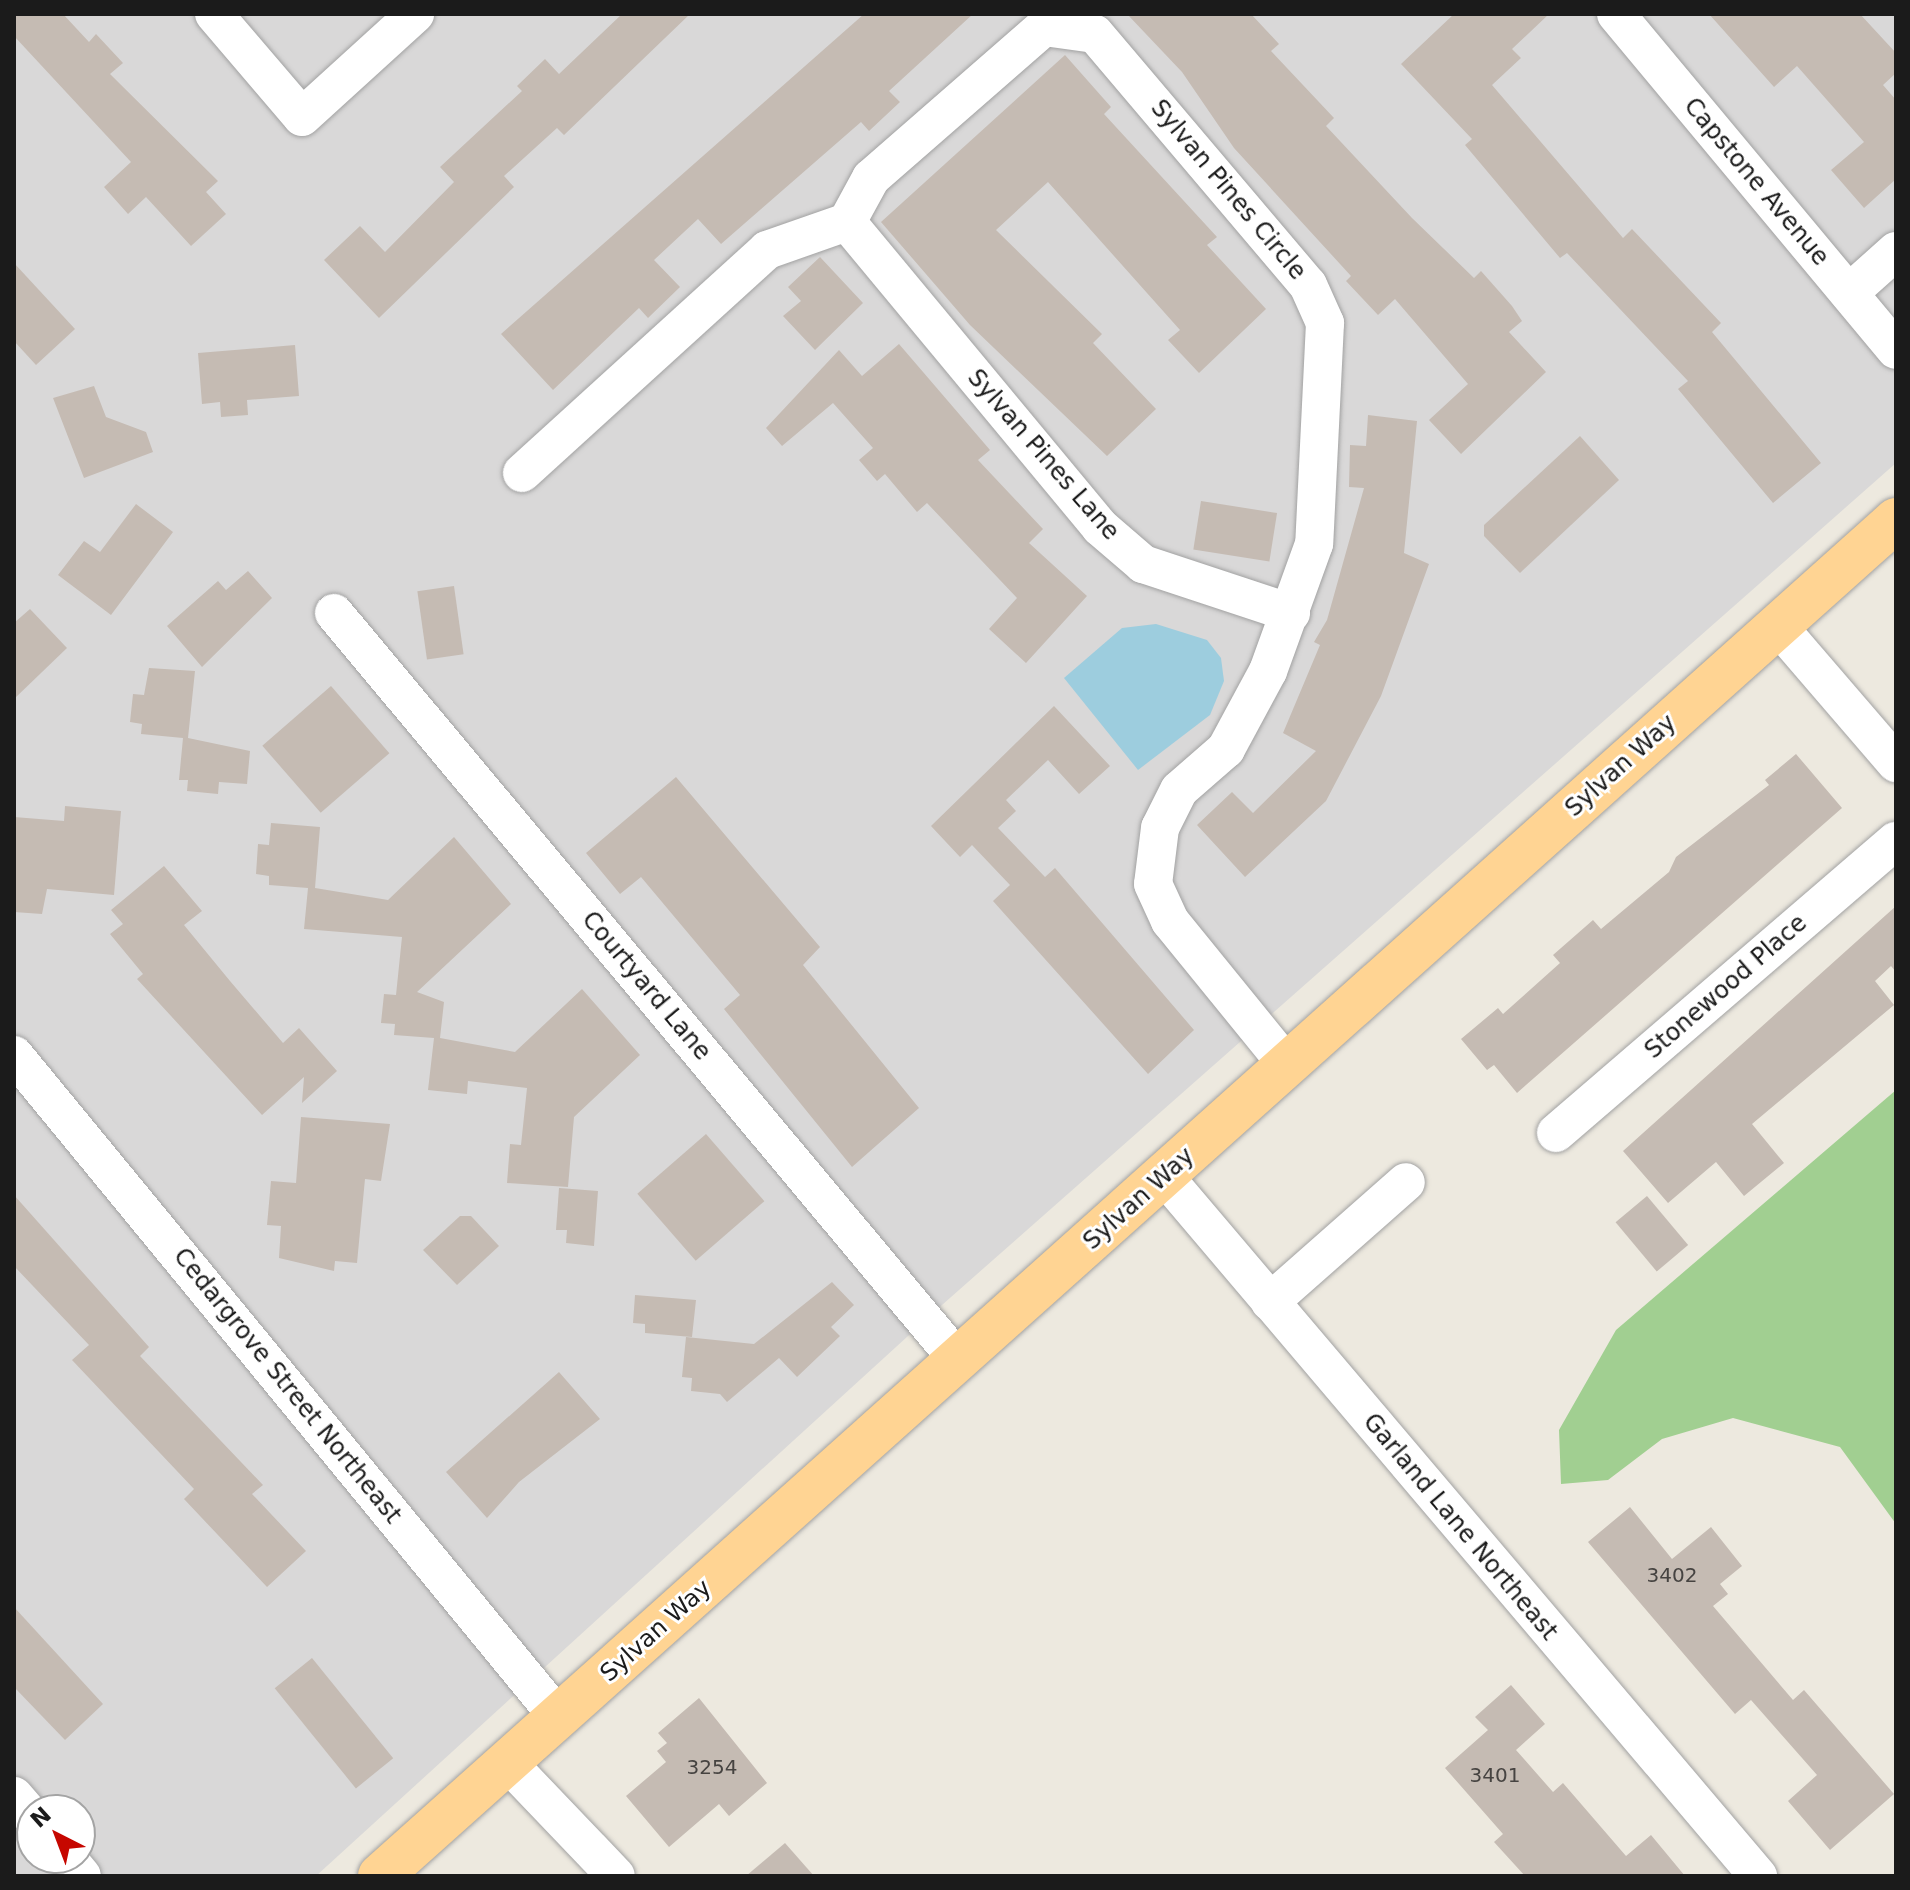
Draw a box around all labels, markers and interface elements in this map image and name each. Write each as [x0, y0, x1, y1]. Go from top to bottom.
street label: Capstone Avenue [1677, 92, 1835, 272]
street label: Sylvan Pines Circle [1144, 94, 1312, 286]
street label: Sylvan Pines Lane [961, 364, 1125, 546]
street label: Sylvan Way [1560, 709, 1682, 823]
street label: Courtyard Lane [575, 906, 717, 1066]
street label: Stonewood Place [1639, 909, 1813, 1065]
street label: Sylvan Way [1078, 1142, 1200, 1256]
street label: Cedargrove Street Northeast [167, 1243, 407, 1529]
street label: Garland Lane Northeast [1357, 1408, 1563, 1646]
house number: 3402 [1647, 1563, 1697, 1587]
street label: Sylvan Way [595, 1574, 717, 1688]
house number: 3254 [687, 1755, 737, 1779]
house number: 3401 [1470, 1763, 1520, 1787]
north arrow [16, 1794, 96, 1874]
text: N [26, 1802, 56, 1833]

